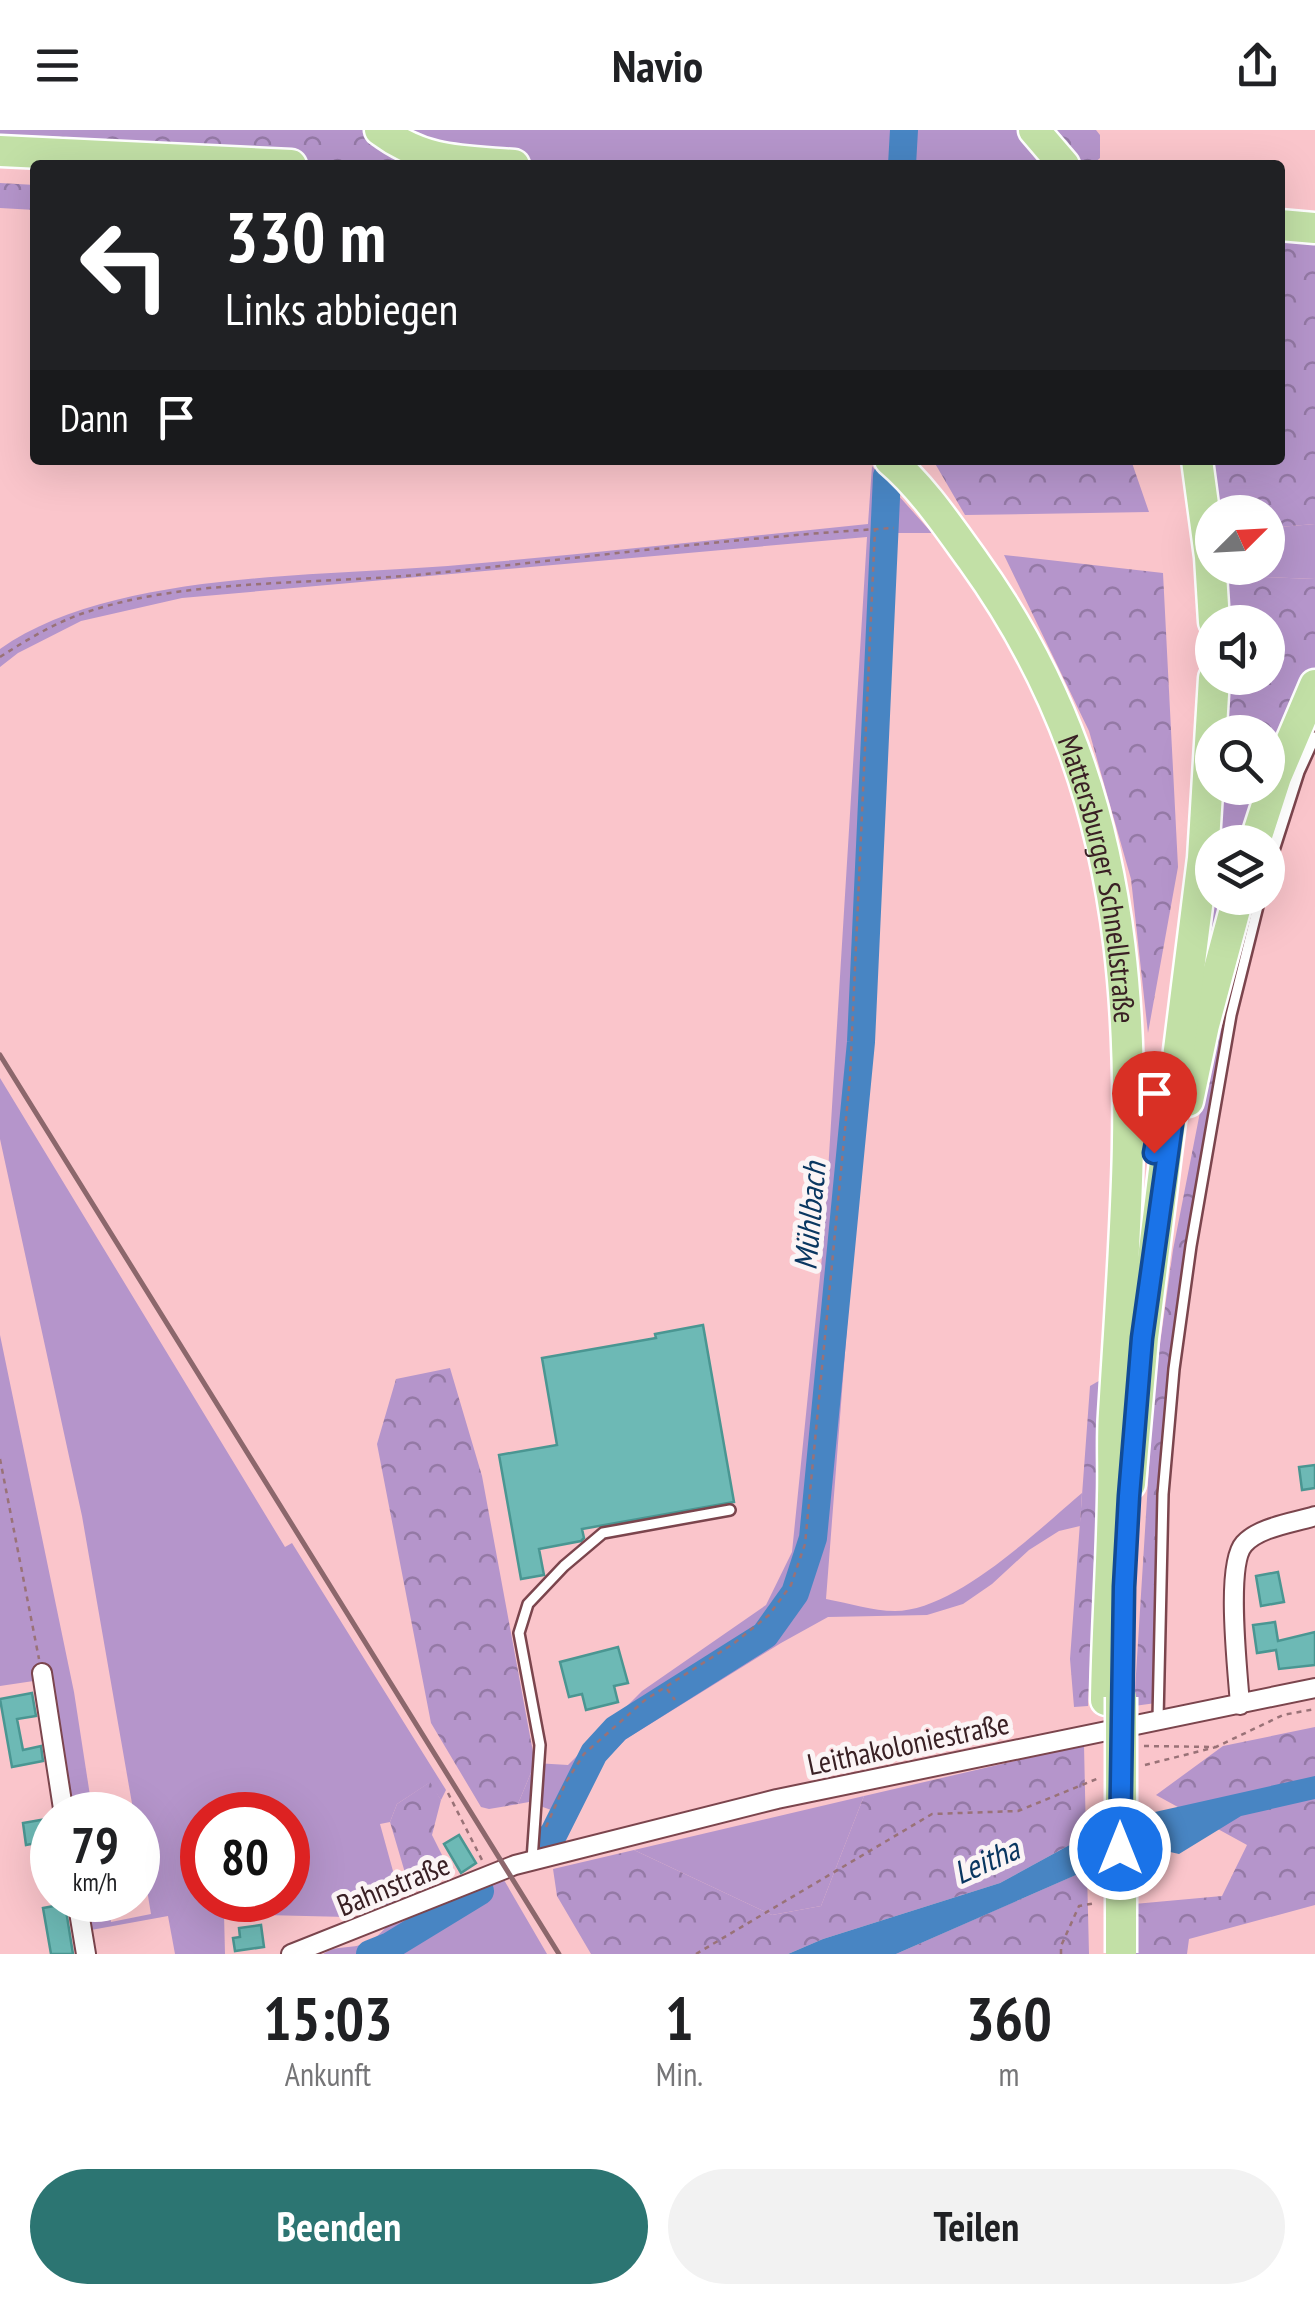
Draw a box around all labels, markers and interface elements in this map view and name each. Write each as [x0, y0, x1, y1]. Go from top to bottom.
text: Navio [612, 36, 703, 94]
icon: menu [30, 38, 85, 93]
icon: share [1230, 38, 1285, 93]
text: 330 m [225, 191, 386, 281]
icon: left [60, 200, 190, 330]
text: Links abbiegen [225, 279, 458, 337]
icon: arrive [149, 390, 204, 445]
text: Dann [60, 393, 129, 442]
north arrow [1195, 495, 1285, 585]
map controls [1195, 495, 1285, 915]
button: sound [1195, 605, 1285, 695]
button: search [1195, 715, 1285, 805]
street label: Mattersburger Schnellstraße [1050, 729, 1146, 1024]
button: layers [1195, 825, 1285, 915]
pin [1112, 1051, 1197, 1154]
icon: arrive [1127, 1066, 1182, 1121]
water label: Mühlbach [783, 1158, 835, 1272]
street label: Leithakoloniestraße [803, 1703, 1013, 1783]
speed limit sign: 80 [180, 1792, 310, 1922]
position arrow [1068, 1797, 1172, 1901]
text: 79 [71, 1812, 119, 1877]
water label: Leitha [947, 1826, 1027, 1893]
street label: Bahnstraße [331, 1844, 455, 1924]
text: km/h [73, 1866, 117, 1898]
text: 15:03 [263, 1979, 393, 2057]
text: 1 [665, 1979, 694, 2057]
text: 360 [966, 1979, 1052, 2057]
text: Ankunft [285, 2053, 371, 2095]
text: Min. [656, 2053, 703, 2095]
text: m [999, 2053, 1019, 2095]
button: Beenden [30, 2169, 648, 2284]
button: Teilen [668, 2169, 1285, 2284]

